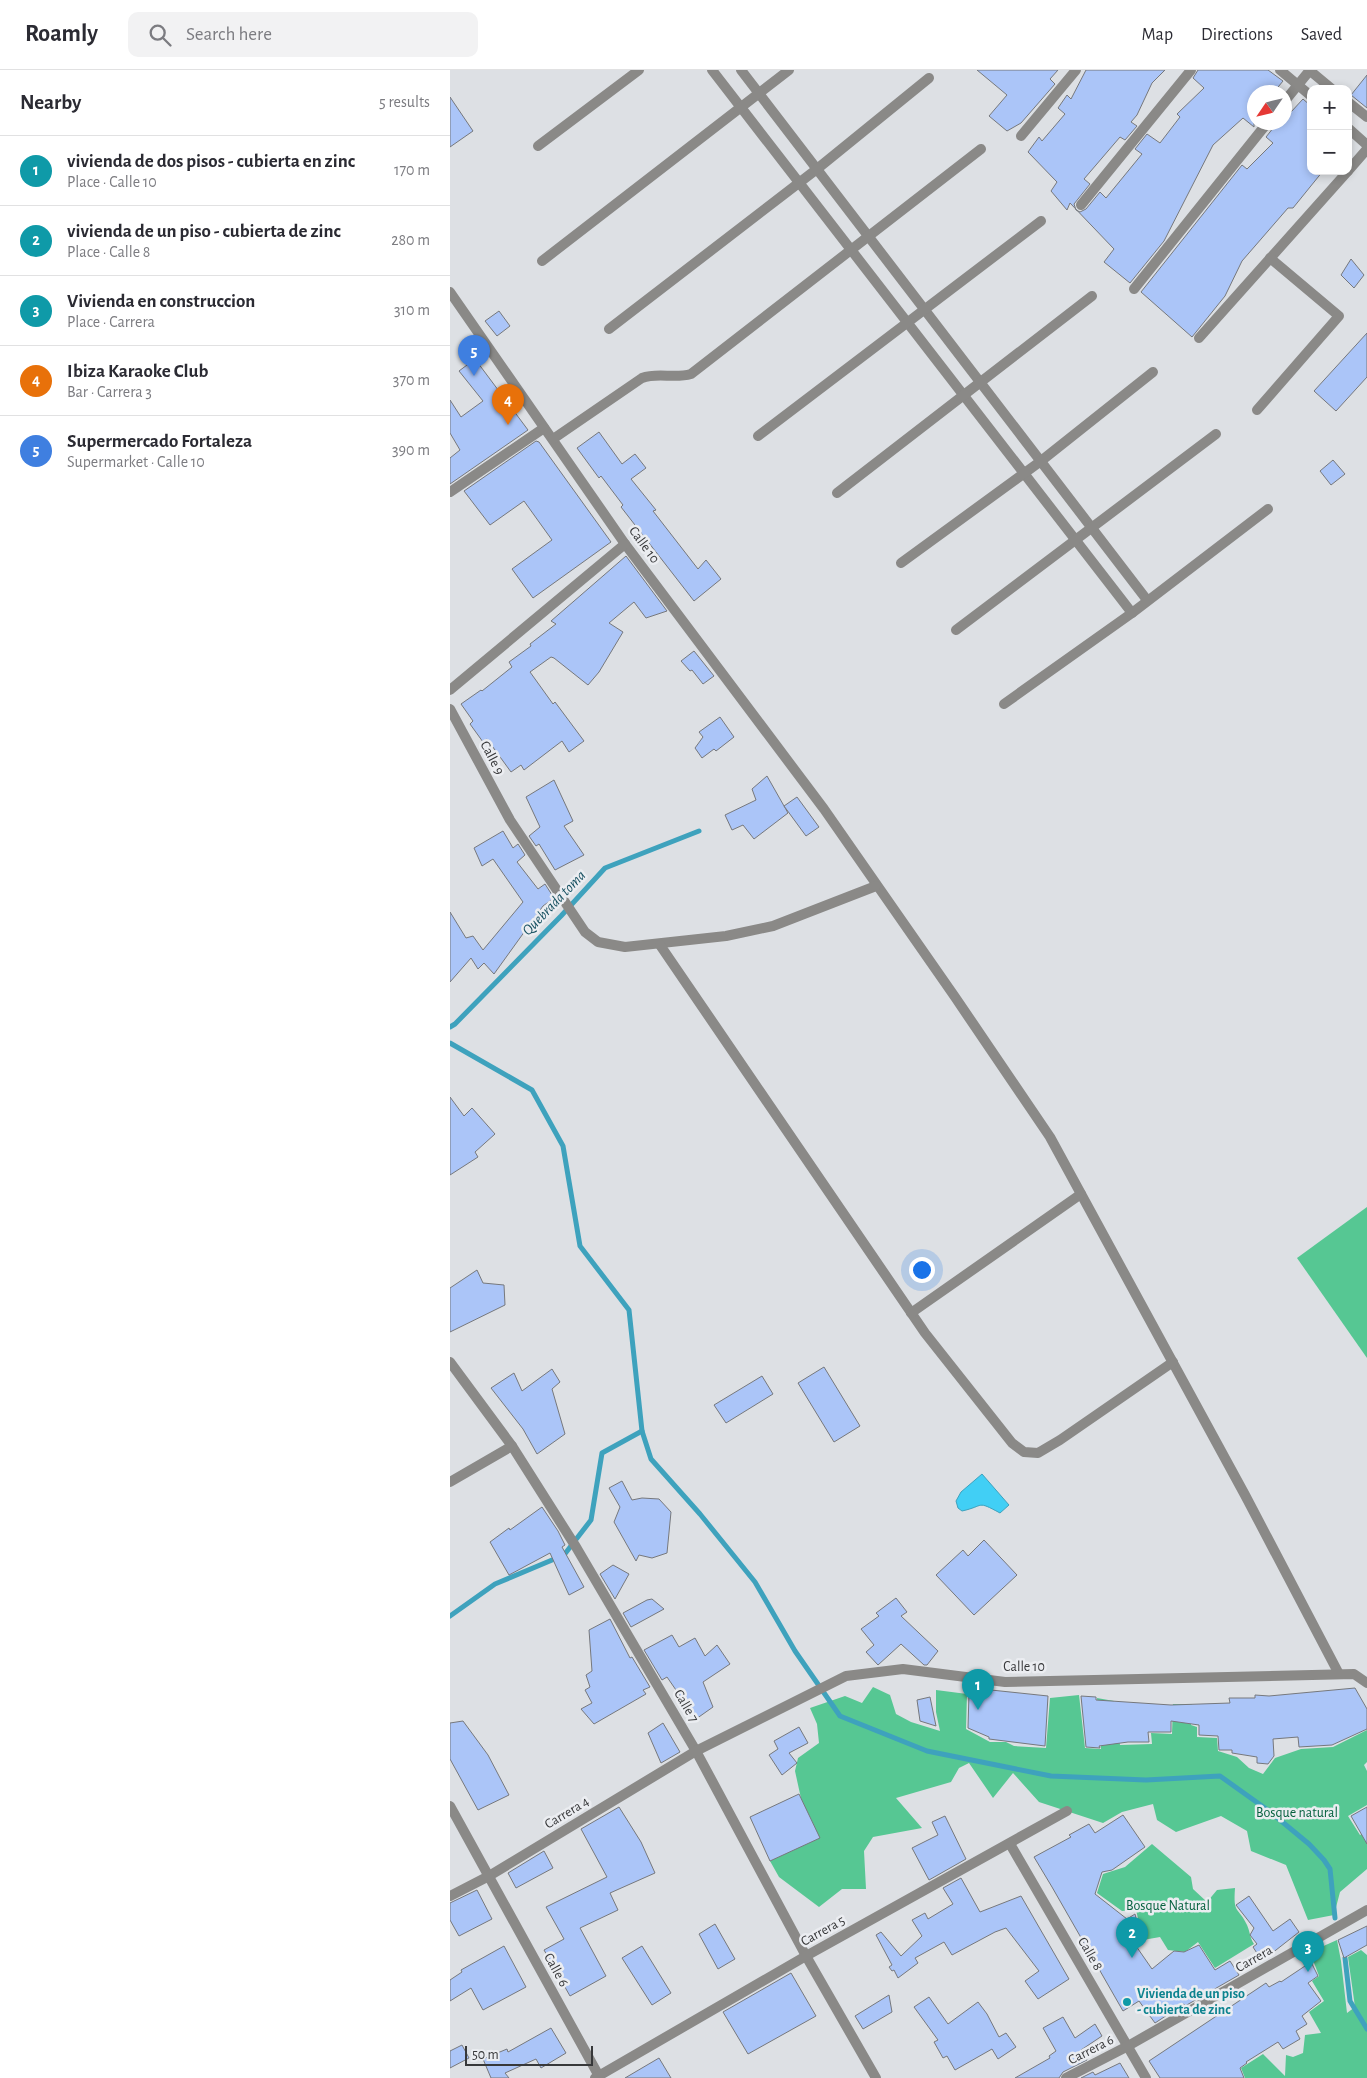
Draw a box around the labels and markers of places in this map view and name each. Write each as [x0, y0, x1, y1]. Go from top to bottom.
pin: 5 [458, 335, 490, 376]
pin: 4 [492, 384, 524, 425]
pin: 1 [962, 1669, 994, 1710]
pin: 2 [1116, 1917, 1148, 1958]
pin: 3 [1292, 1931, 1324, 1972]
place label: Vivienda de un piso - cubierta de zinc [1137, 1987, 1245, 2017]
marker: Vivienda de un piso - cubierta de zinc [1121, 1996, 1133, 2008]

